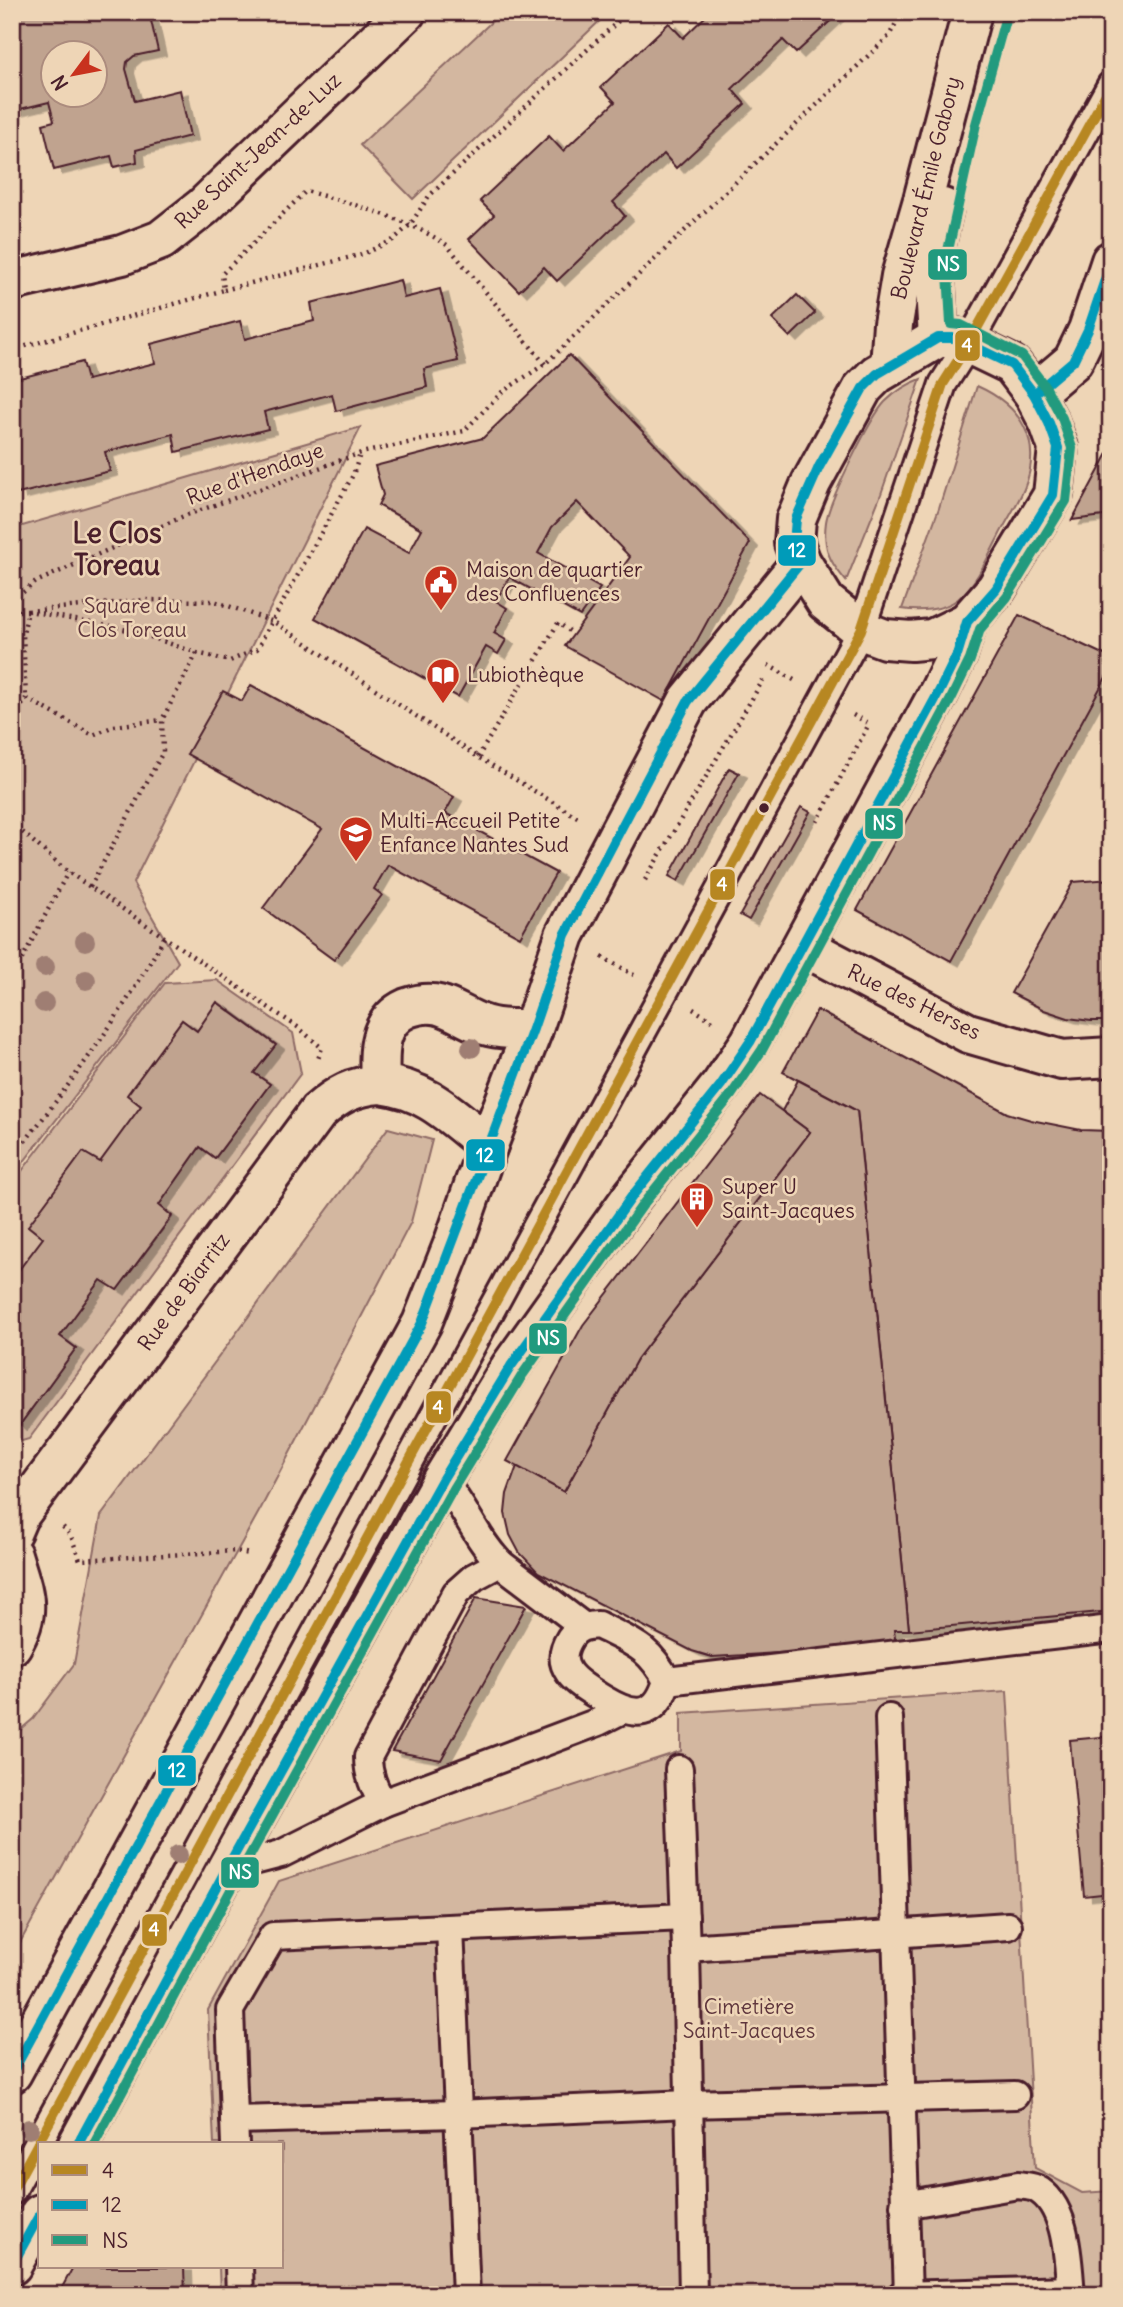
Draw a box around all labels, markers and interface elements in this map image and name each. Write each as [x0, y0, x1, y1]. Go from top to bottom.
north arrow [38, 38, 108, 108]
street label: Rue Saint-Jean-de-Luz [169, 67, 346, 235]
text: N [46, 71, 73, 95]
street label: Boulevard Émile Gabory [885, 74, 966, 302]
line badge: NS [927, 248, 968, 281]
text: NS [936, 252, 960, 276]
line badge: 4 [954, 329, 981, 362]
text: 4 [962, 333, 973, 357]
street label: Rue d'Hendaye [183, 436, 327, 511]
district label: Le Clos Toreau [72, 515, 162, 583]
line badge: 12 [777, 534, 817, 567]
text: 12 [788, 538, 806, 562]
place label: Maison de quartier des Confluences [466, 556, 643, 607]
public building icon: Maison de quartier des Confluences [422, 563, 460, 612]
park label: Square du Clos Toreau [77, 592, 187, 643]
library icon: Lubiothèque [424, 656, 462, 705]
place label: Lubiothèque [467, 661, 584, 688]
unlabelled marker [757, 801, 771, 815]
place label: Multi-Accueil Petite Enfance Nantes Sud [380, 807, 569, 858]
line badge: NS [864, 807, 904, 840]
text: NS [872, 811, 896, 835]
school or university icon: Multi-Accueil Petite Enfance Nantes Sud [337, 814, 375, 863]
line badge: 4 [709, 868, 736, 901]
text: 4 [717, 872, 728, 896]
street label: Rue des Herses [843, 958, 985, 1045]
line badge: 12 [465, 1138, 506, 1172]
text: 12 [476, 1143, 494, 1167]
place label: Super U Saint-Jacques [722, 1173, 855, 1224]
building icon: Super U Saint-Jacques [678, 1180, 716, 1229]
street label: Rue de Biarritz [132, 1227, 236, 1356]
line badge: NS [528, 1322, 568, 1355]
text: NS [536, 1326, 560, 1350]
line badge: 4 [425, 1390, 452, 1424]
text: 4 [433, 1395, 444, 1419]
line badge: 12 [157, 1754, 197, 1787]
text: 12 [168, 1758, 186, 1782]
line badge: NS [220, 1856, 260, 1889]
text: NS [228, 1860, 252, 1884]
line badge: 4 [141, 1913, 168, 1947]
text: 4 [149, 1917, 160, 1941]
park label: Cimetière Saint-Jacques [683, 1993, 815, 2044]
legend [38, 2142, 284, 2268]
text: 4 [102, 2157, 114, 2184]
text: 12 [102, 2191, 122, 2218]
text: NS [102, 2227, 128, 2254]

